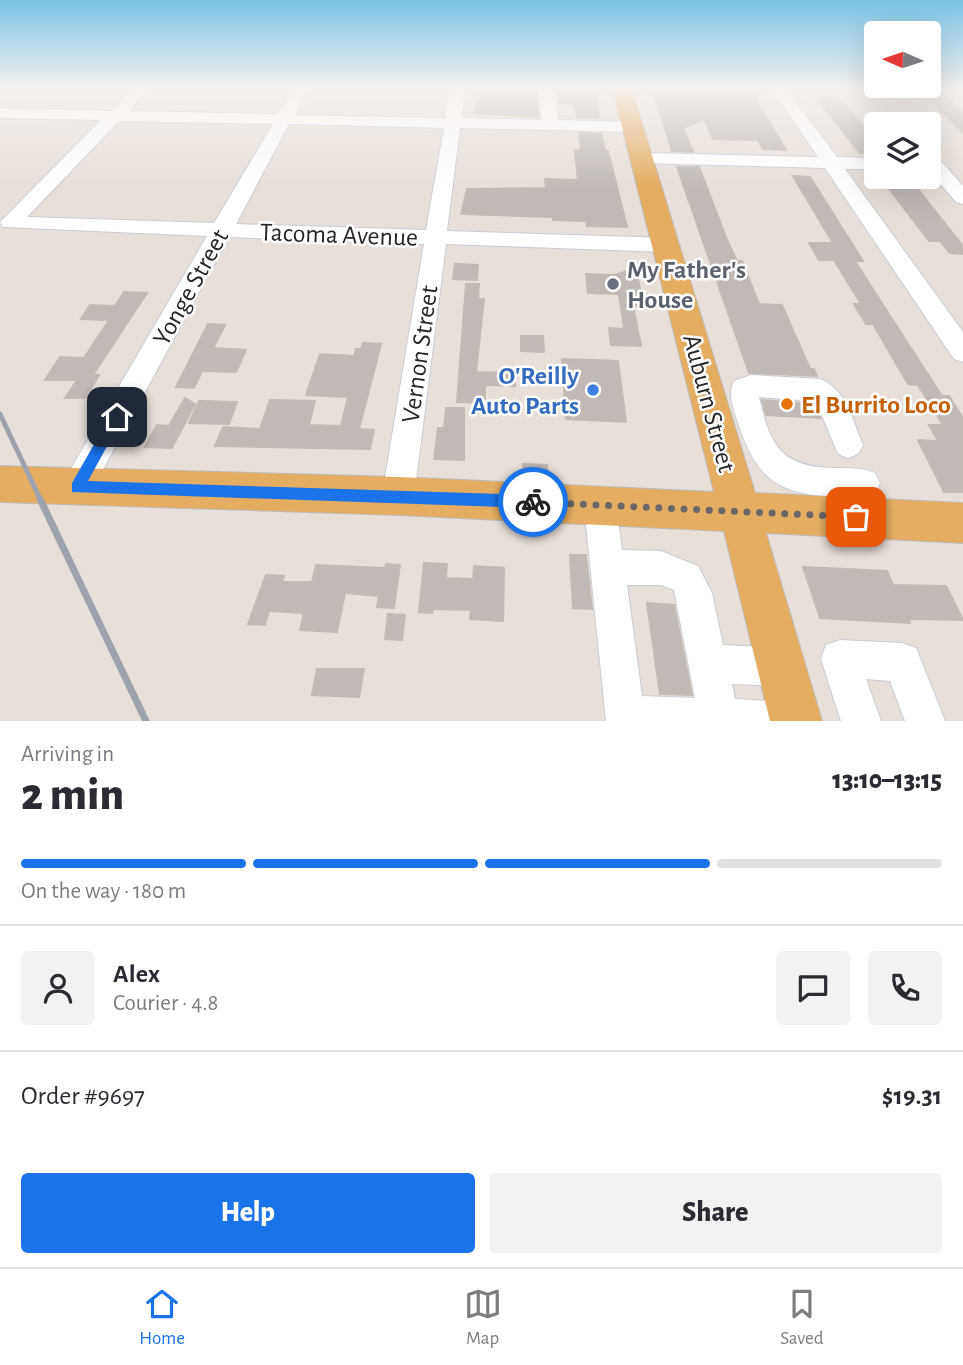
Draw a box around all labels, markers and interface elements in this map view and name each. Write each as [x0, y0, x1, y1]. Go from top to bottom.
north arrow [864, 21, 942, 98]
map controls [864, 21, 941, 189]
button: layers [864, 112, 941, 189]
street label: Tacoma Avenue [259, 219, 419, 251]
street label: Yonge Street [148, 225, 233, 350]
place label: My Father's House [627, 257, 746, 313]
marker: My Father's House [605, 276, 621, 292]
street label: Vernon Street [397, 284, 443, 425]
street label: Auburn Street [678, 332, 740, 475]
place label: O'Reilly Auto Parts [471, 363, 579, 419]
marker: O'Reilly Auto Parts [585, 382, 601, 398]
pin [87, 387, 147, 447]
place label: El Burrito Loco [801, 392, 951, 418]
marker: El Burrito Loco [779, 396, 795, 412]
icon: home [98, 398, 136, 436]
courier [498, 467, 568, 537]
icon: bike [514, 483, 552, 521]
pin [826, 487, 886, 547]
icon: bag [837, 498, 875, 536]
text: Arriving in [21, 743, 114, 766]
text: 13:10–13:15 [832, 767, 942, 793]
text: 2 min [21, 772, 124, 818]
text: On the way · 180 m [21, 880, 186, 903]
button: person [21, 951, 95, 1025]
button: chat [776, 951, 850, 1025]
button: phone [868, 951, 942, 1025]
text: Alex [113, 961, 160, 987]
text: Courier · 4.8 [113, 992, 218, 1015]
text: Order #9697 [21, 1083, 145, 1109]
text: $19.31 [882, 1083, 942, 1109]
button: Help [21, 1173, 475, 1253]
button: Share [489, 1173, 942, 1253]
tab: Home [139, 1285, 185, 1350]
tab: Map [464, 1285, 502, 1350]
tab: Saved [780, 1285, 824, 1350]

